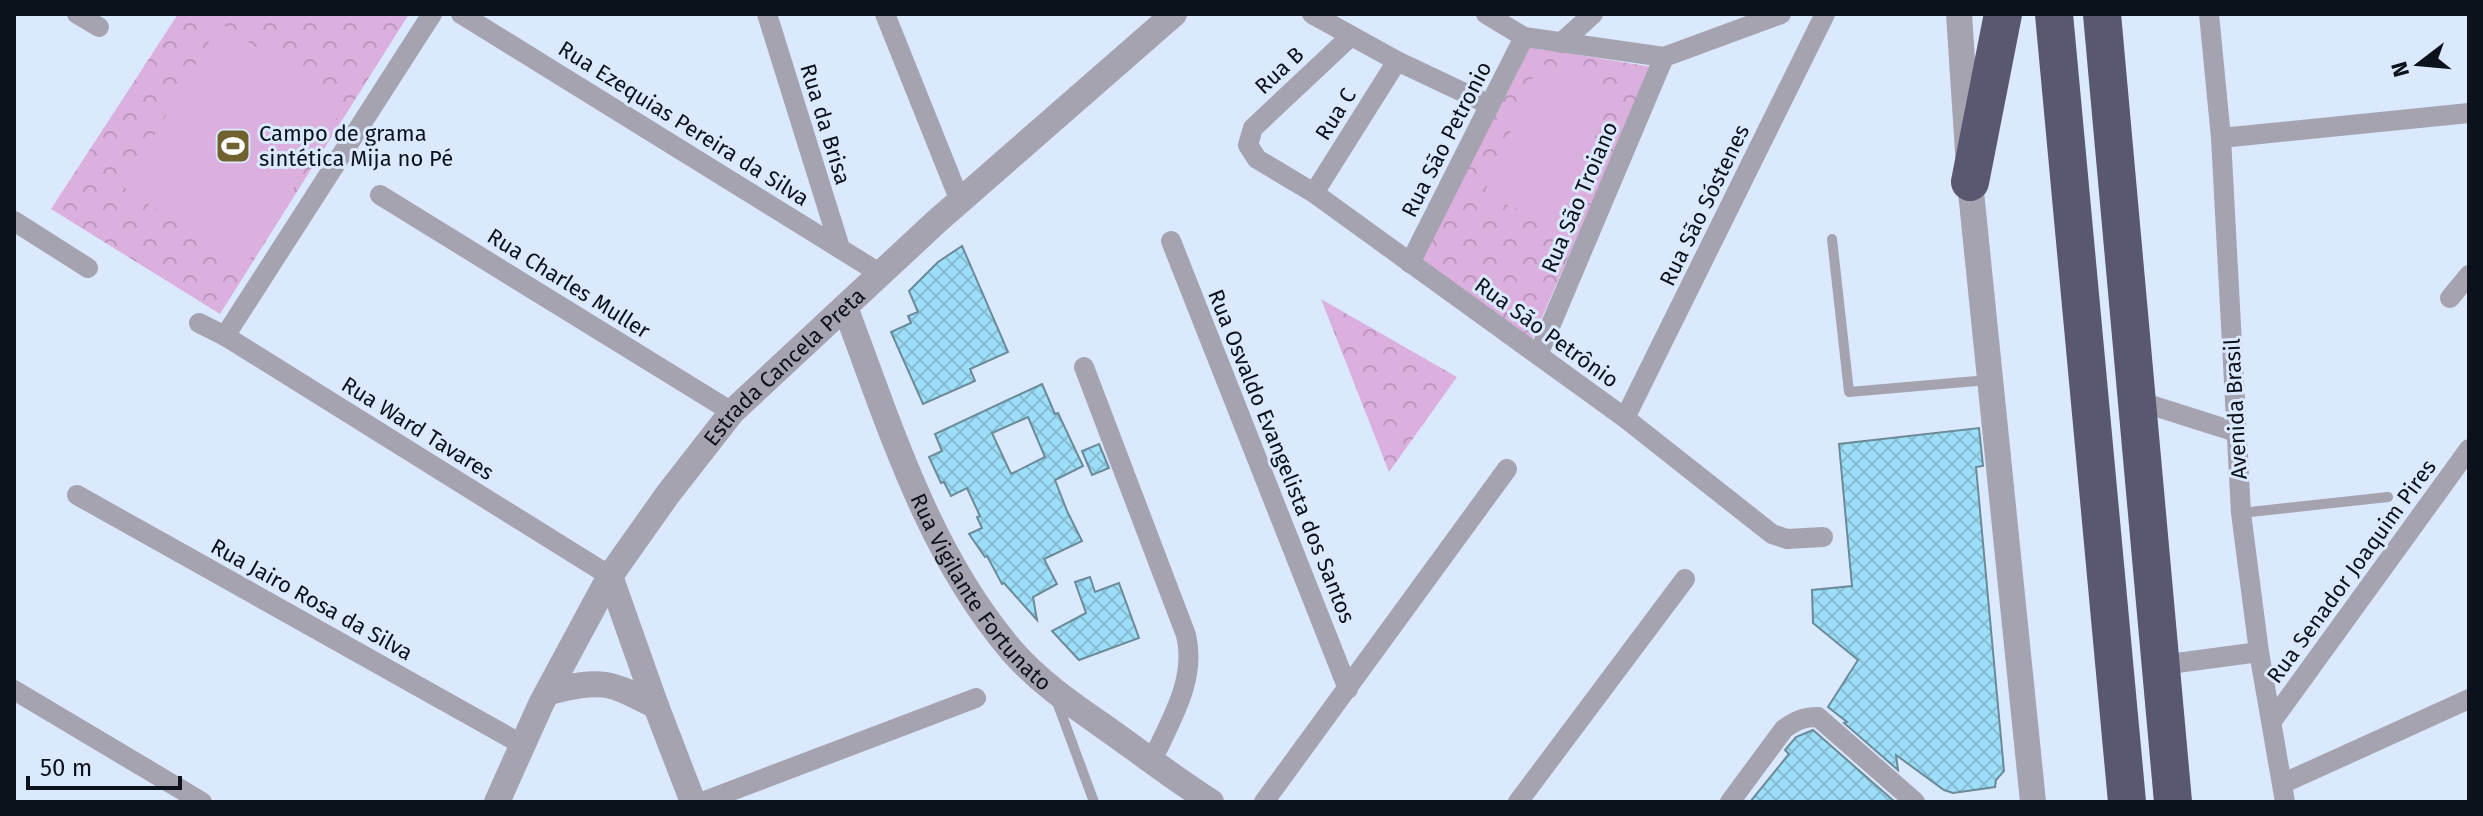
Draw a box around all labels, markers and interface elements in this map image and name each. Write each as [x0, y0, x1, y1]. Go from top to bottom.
north arrow [2379, 24, 2459, 104]
street label: Rua Ezequias Pereira da Silva [553, 35, 814, 212]
street label: Rua B [1249, 41, 1310, 100]
street label: Rua São Petronio [1396, 57, 1497, 222]
text: N [2385, 59, 2415, 80]
street label: Rua da Brisa [794, 60, 857, 188]
street label: Rua C [1309, 83, 1362, 145]
street label: Rua São Troiano [1535, 117, 1624, 277]
place label: Campo de grama sintética Mija no Pé [259, 120, 453, 172]
street label: Rua São Sóstenes [1654, 120, 1755, 290]
sports icon: Campo de grama sintética Mija no Pé [214, 127, 252, 165]
street label: Rua Charles Muller [482, 222, 656, 345]
street label: Rua São Petrônio [1470, 271, 1624, 394]
street label: Estrada Cancela Preta [698, 282, 871, 451]
street label: Rua Osvaldo Evangelista dos Santos [1202, 285, 1361, 627]
street label: Avenida Brasil [2218, 338, 2253, 480]
street label: Rua Ward Tavares [337, 371, 499, 486]
street label: Rua Senador Joaquim Pires [2261, 454, 2442, 689]
street label: Rua Vigilante Fortunato [904, 489, 1057, 697]
street label: Rua Jairo Rosa da Silva [206, 533, 417, 666]
scale bar [28, 740, 180, 790]
text: 50 m [40, 754, 92, 782]

